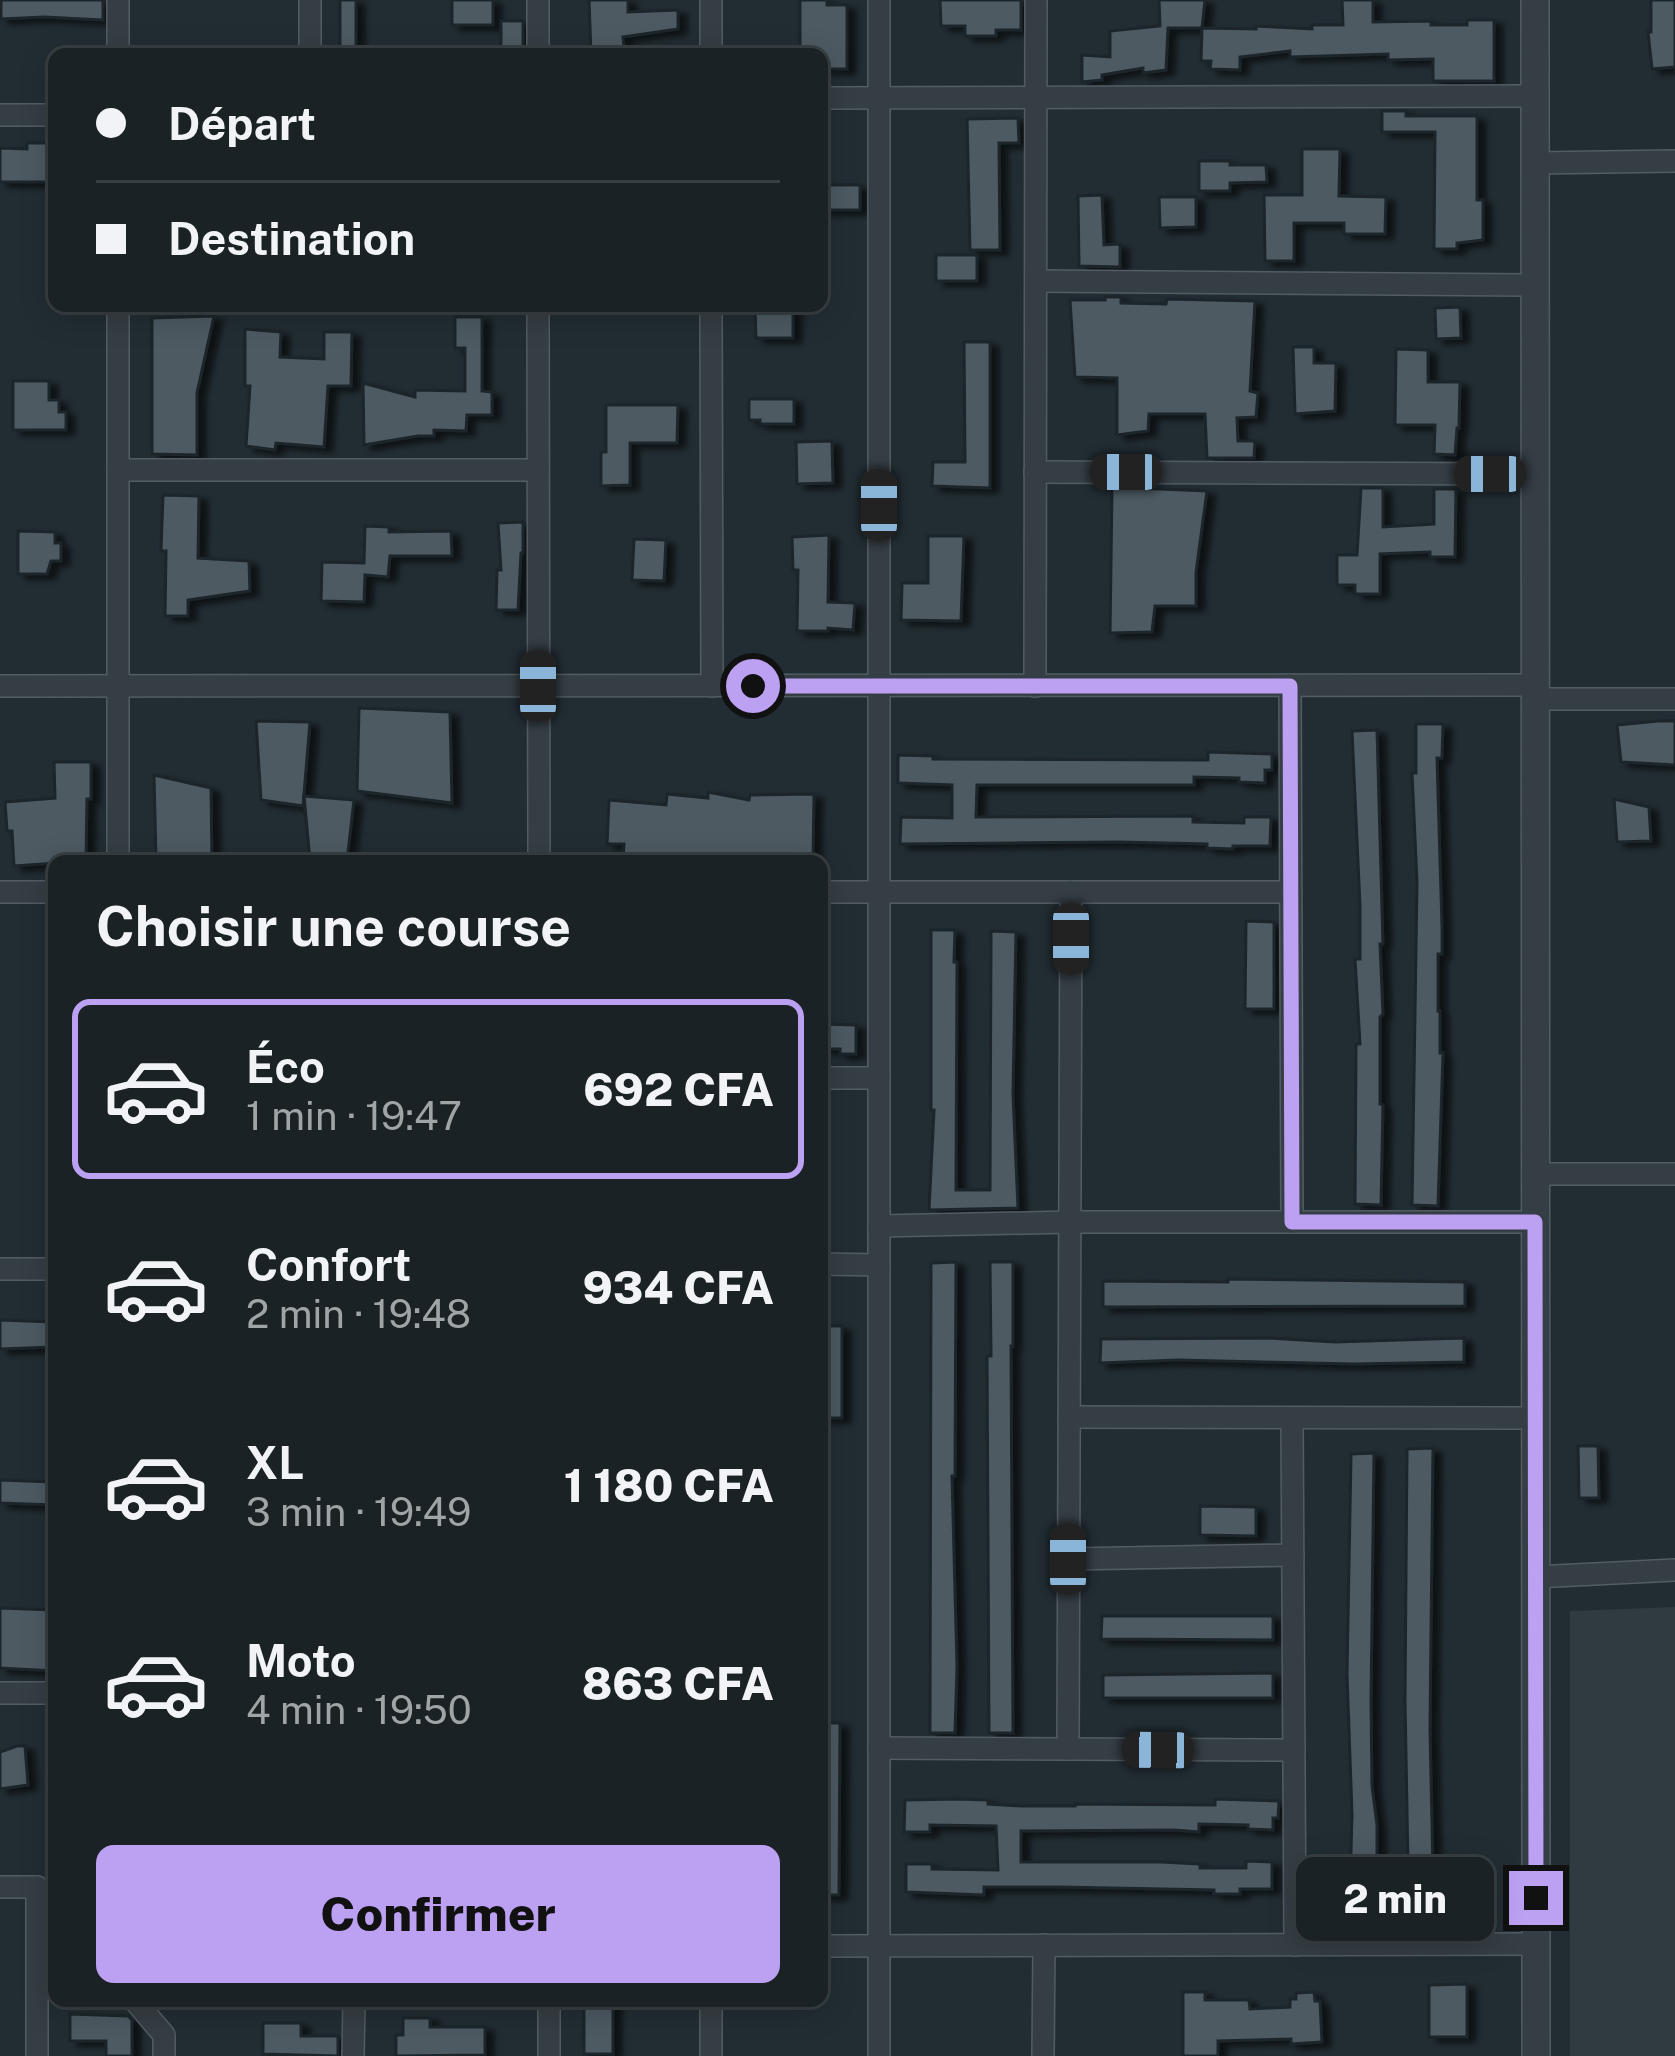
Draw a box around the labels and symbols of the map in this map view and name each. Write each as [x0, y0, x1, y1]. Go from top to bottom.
car [1090, 454, 1162, 490]
car [1454, 456, 1526, 492]
car [861, 469, 897, 541]
car [520, 650, 556, 722]
route start [726, 659, 780, 713]
car [1053, 903, 1089, 975]
car [1050, 1523, 1086, 1595]
car [1122, 1731, 1194, 1769]
callout: 2 min [1296, 1856, 1494, 1940]
route end [1509, 1871, 1563, 1925]

